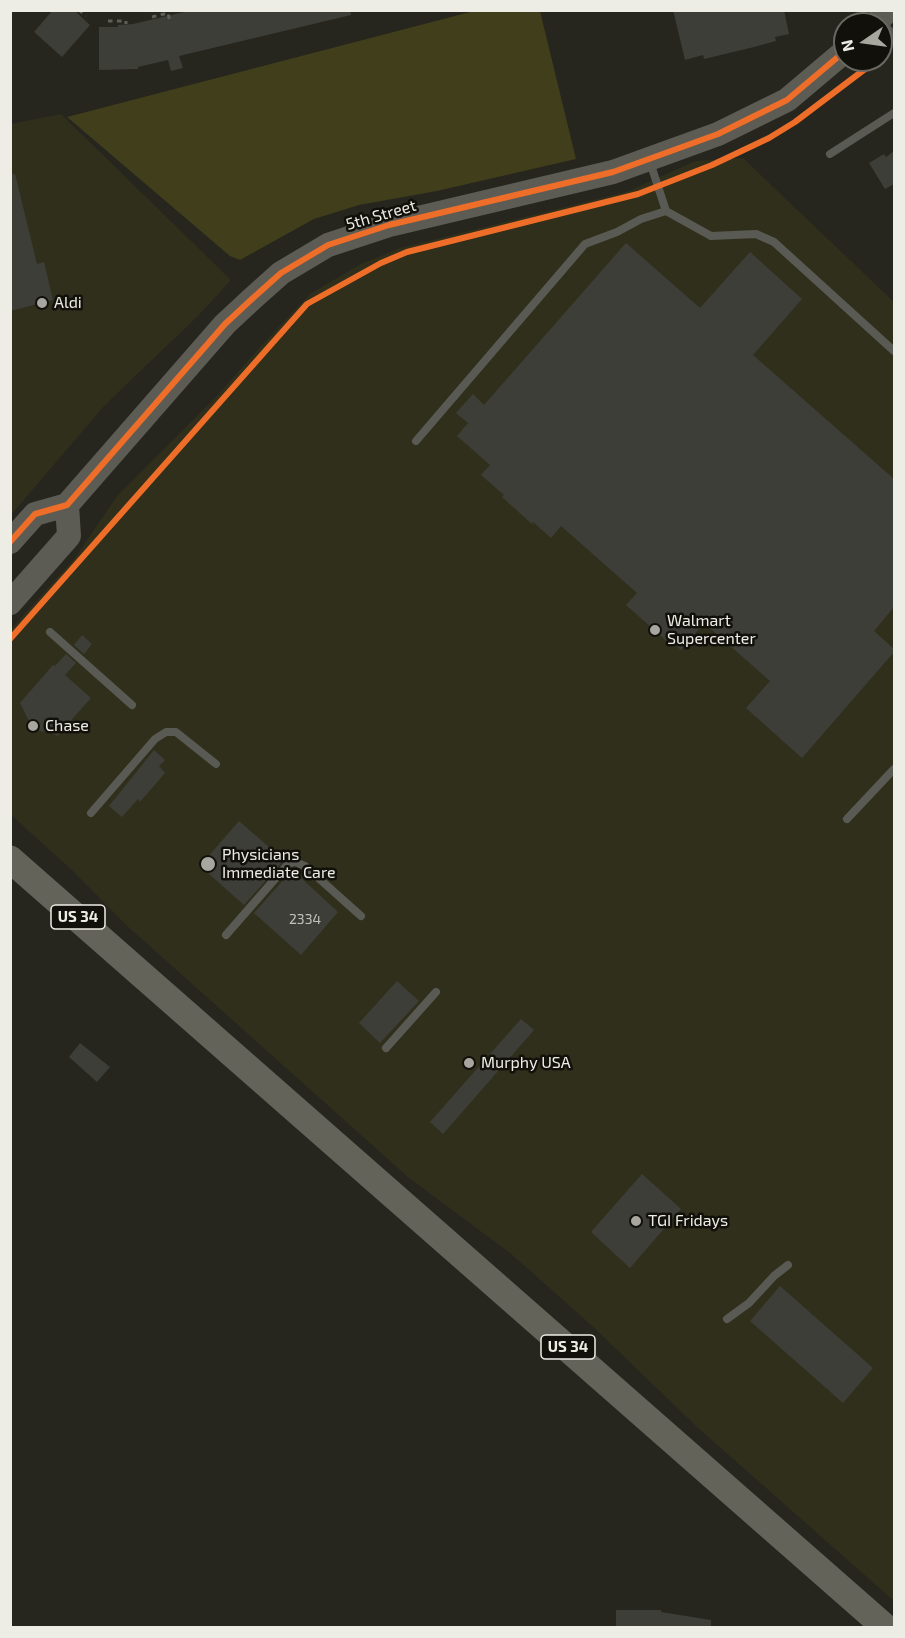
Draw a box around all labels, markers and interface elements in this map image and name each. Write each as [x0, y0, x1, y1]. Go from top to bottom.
north arrow [833, 12, 893, 72]
text: N [836, 38, 857, 53]
street label: 5th Street [344, 196, 418, 234]
place label: Aldi [54, 293, 82, 313]
marker: Aldi [35, 296, 49, 310]
place label: Walmart Supercenter [667, 611, 756, 649]
marker: Walmart Supercenter [648, 623, 662, 637]
place label: Chase [45, 716, 89, 736]
marker: Chase [26, 719, 40, 733]
place label: Physicians Immediate Care [222, 845, 336, 883]
marker: Physicians Immediate Care [199, 855, 217, 873]
road number: US 34 [51, 905, 105, 929]
house number: 2334 [289, 911, 321, 927]
place label: Murphy USA [481, 1053, 571, 1073]
marker: Murphy USA [462, 1056, 476, 1070]
place label: TGI Fridays [648, 1211, 728, 1231]
marker: TGI Fridays [629, 1214, 643, 1228]
road number: US 34 [541, 1335, 595, 1359]

